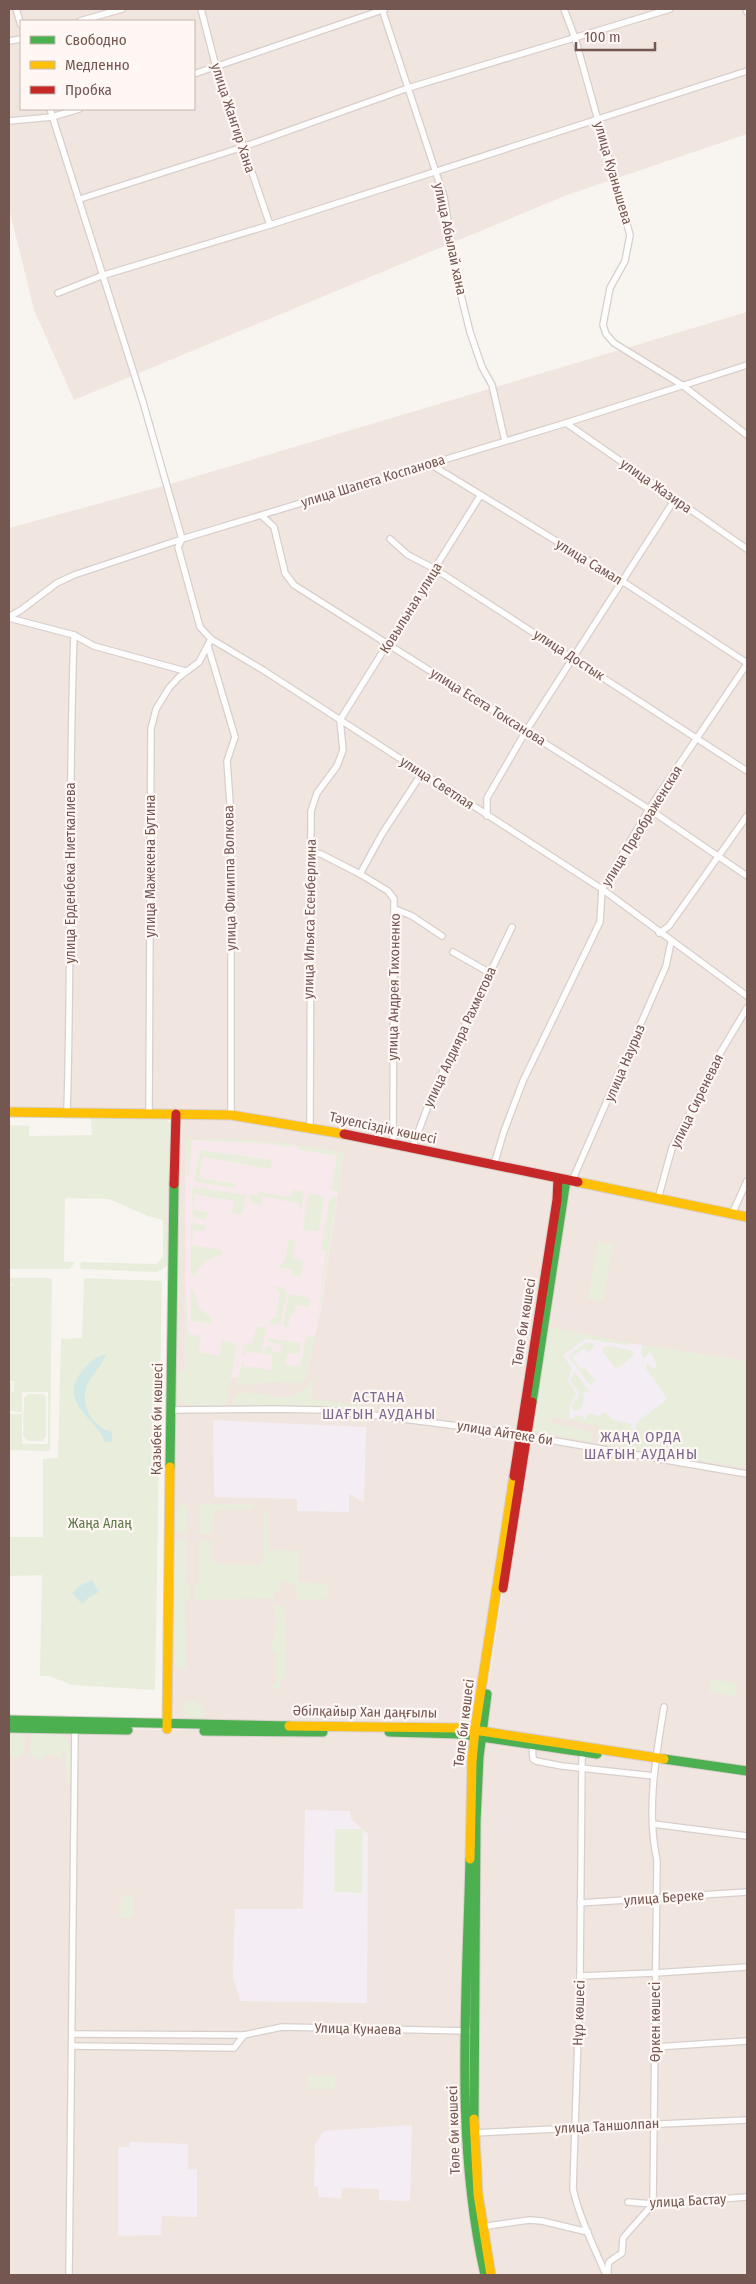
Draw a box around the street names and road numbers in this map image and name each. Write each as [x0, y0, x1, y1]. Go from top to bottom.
street label: улица Жангир Хана [207, 61, 259, 175]
street label: улица Куанышева [590, 120, 636, 226]
street label: улица Абылай хана [430, 181, 470, 297]
street label: улица Шапета Коспанова [299, 451, 447, 511]
street label: улица Жазира [617, 455, 695, 517]
street label: улица Самал [553, 535, 625, 589]
street label: Ковыльная улица [376, 559, 446, 657]
street label: улица Достык [530, 626, 608, 684]
street label: улица Есета Токсанова [427, 665, 549, 750]
street label: улица Светлая [397, 753, 477, 813]
street label: улица Преображенская [598, 762, 686, 890]
street label: улица Ерденбека Ниеткалиева [62, 782, 79, 964]
street label: улица Мажекена Бутина [142, 794, 159, 937]
street label: улица Филиппа Волкова [220, 805, 240, 951]
street label: улица Ильяса Есенберлина [300, 839, 320, 999]
street label: улица Андрея Тихоненко [384, 913, 404, 1061]
street label: улица Алдияра Рахметова [420, 964, 500, 1110]
street label: улица Наурыз [601, 1022, 649, 1104]
street label: улица Сиреневая [667, 1051, 727, 1151]
street label: Тәуелсіздік көшесі [328, 1108, 438, 1148]
street label: Төле би көшесі [509, 1277, 539, 1367]
street label: Қазыбек би көшесі [148, 1363, 166, 1475]
street label: улица Айтеке би [456, 1417, 554, 1449]
street label: Төле би көшесі [450, 1678, 478, 1768]
street label: Әбілқайыр Хан даңғылы [293, 1702, 437, 1722]
street label: улица Береке [623, 1887, 705, 1909]
street label: Нұр көшесі [569, 1980, 589, 2046]
street label: Өркен көшесі [647, 1982, 664, 2062]
street label: Улица Кунаева [313, 2020, 402, 2038]
street label: Төле би көшесі [444, 2085, 464, 2175]
street label: улица Таншолпан [554, 2115, 660, 2137]
street label: улица Бастау [649, 2190, 727, 2211]

